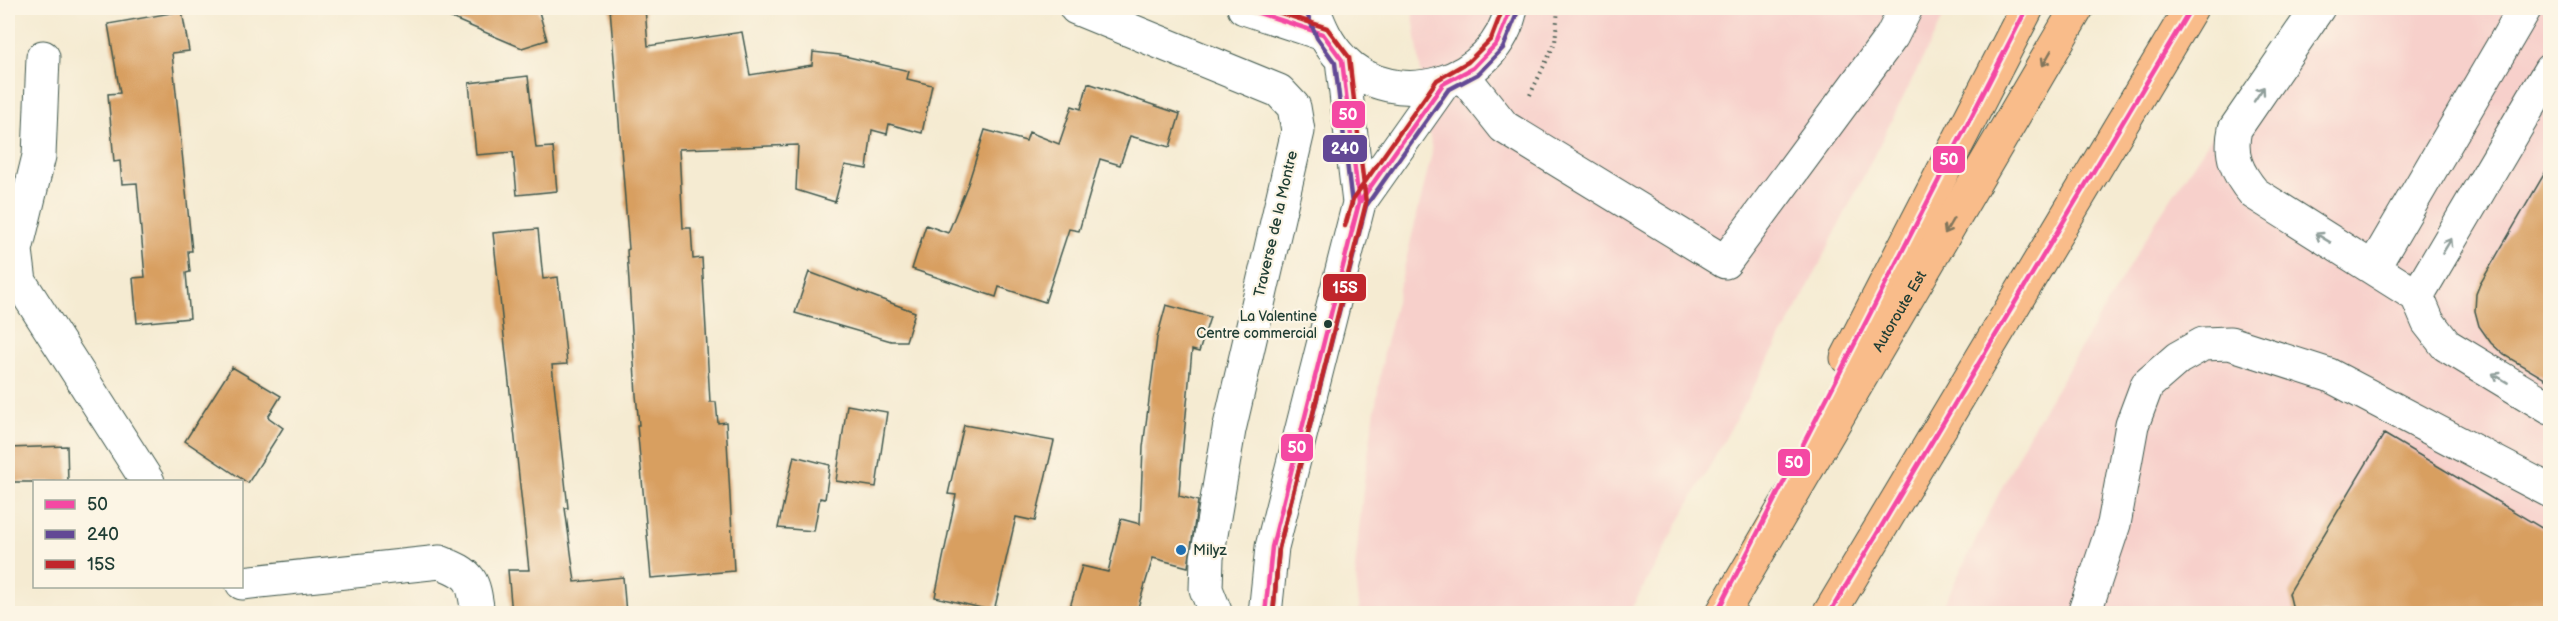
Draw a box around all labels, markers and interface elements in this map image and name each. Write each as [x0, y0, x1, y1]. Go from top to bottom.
one-way arrow [2041, 49, 2053, 66]
one-way arrow [2253, 87, 2265, 103]
line badge: 50 [1331, 100, 1366, 129]
text: 50 [1338, 106, 1358, 125]
line badge: 240 [1322, 134, 1368, 163]
text: 240 [1331, 140, 1359, 159]
line badge: 50 [1932, 145, 1966, 174]
street label: Traverse de la Montre [1250, 149, 1302, 299]
text: 50 [1939, 151, 1959, 170]
one-way arrow [1942, 217, 1954, 234]
one-way arrow [2315, 231, 2332, 243]
one-way arrow [2441, 238, 2453, 255]
street label: Autoroute Est [1868, 267, 1931, 355]
line badge: 15S [1322, 273, 1367, 302]
text: 15S [1332, 279, 1358, 298]
place label: La Valentine Centre commercial [1196, 308, 1317, 342]
marker: La Valentine Centre commercial [1322, 318, 1334, 330]
one-way arrow [2492, 372, 2509, 384]
line badge: 50 [1280, 433, 1314, 462]
text: 50 [1287, 439, 1307, 458]
line badge: 50 [1777, 448, 1811, 477]
text: 50 [1784, 454, 1804, 473]
legend [33, 480, 243, 588]
text: 50 [87, 494, 108, 515]
text: 240 [87, 524, 119, 545]
place label: Milyz [1193, 541, 1228, 560]
marker: Milyz [1174, 543, 1188, 557]
text: 15S [87, 554, 115, 575]

